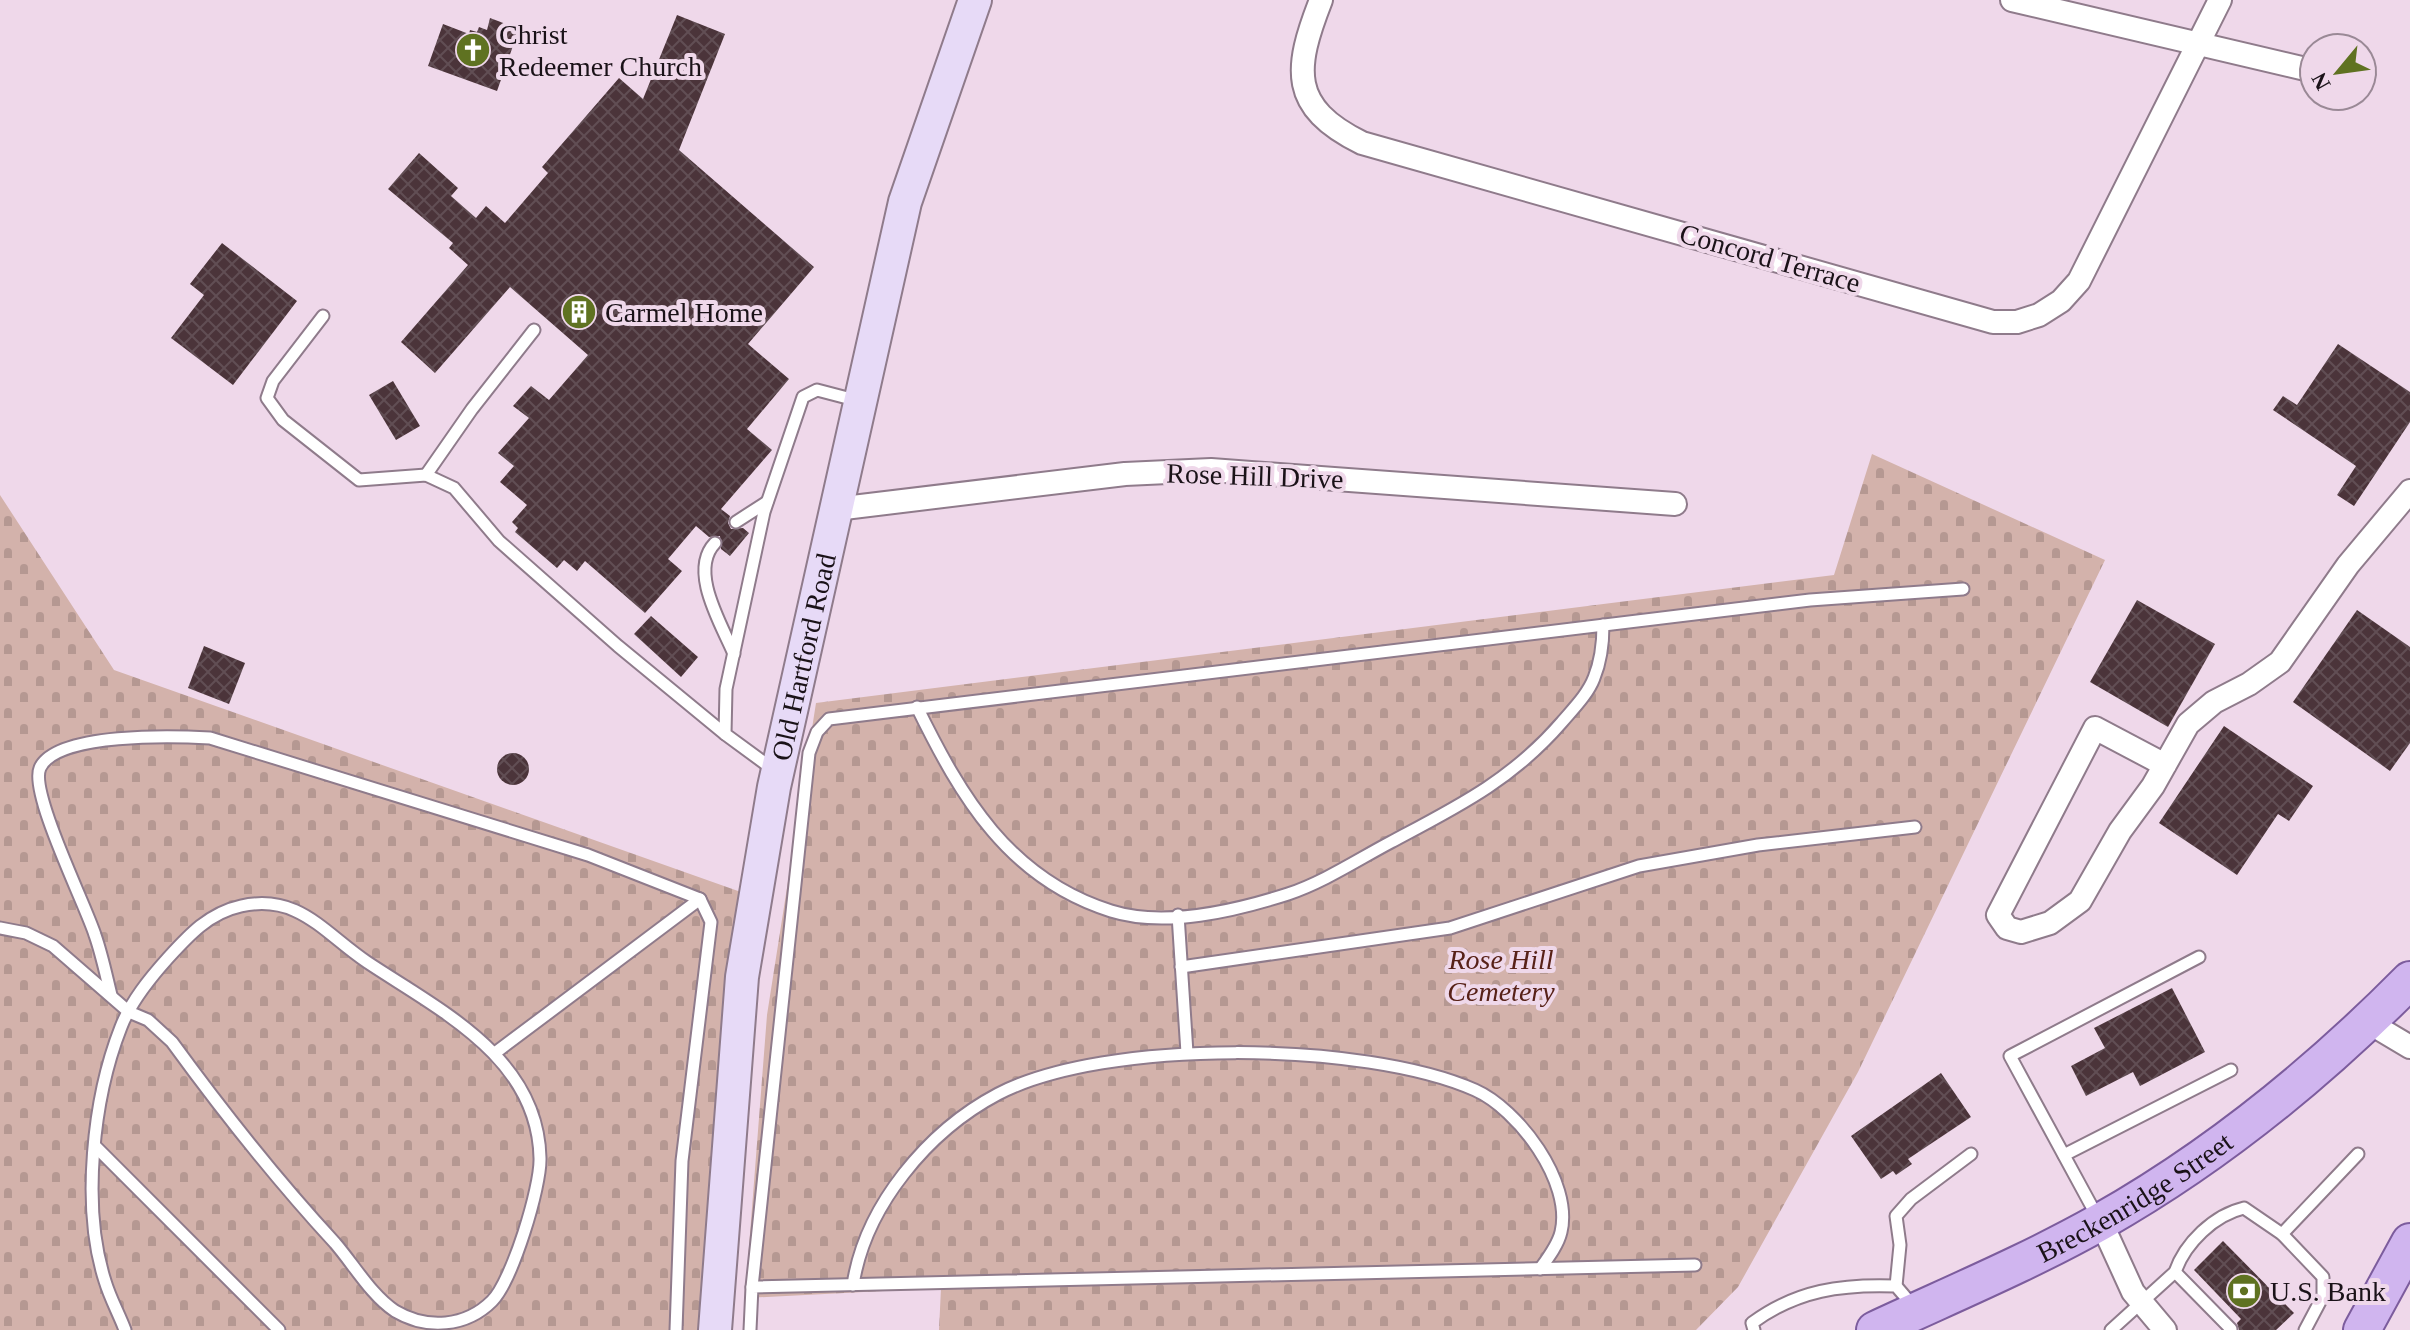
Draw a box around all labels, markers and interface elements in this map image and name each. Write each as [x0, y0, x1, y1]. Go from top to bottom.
place label: Christ Redeemer Church [499, 19, 702, 82]
church icon: Christ Redeemer Church [454, 31, 492, 69]
north arrow [2298, 32, 2378, 112]
text: N [2306, 68, 2336, 94]
street label: Concord Terrace [1676, 217, 1864, 299]
building icon: Carmel Home [560, 293, 598, 331]
place label: Carmel Home [605, 297, 763, 328]
street label: Rose Hill Drive [1166, 457, 1344, 495]
street label: Old Hartford Road [765, 550, 841, 764]
park label: Rose Hill Cemetery [1447, 944, 1555, 1007]
street label: Breckenridge Street [2032, 1125, 2238, 1268]
bank icon: U.S. Bank [2225, 1272, 2263, 1310]
place label: U.S. Bank [2270, 1276, 2386, 1307]

